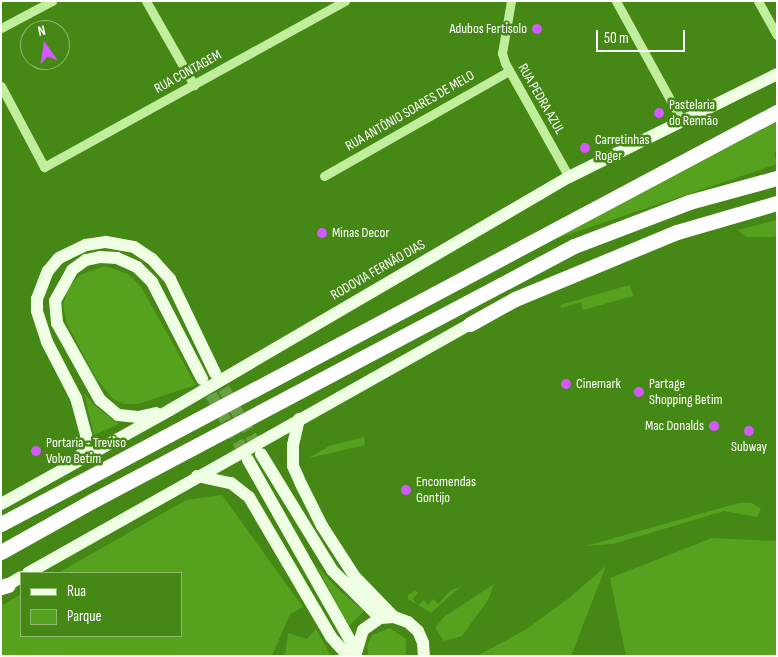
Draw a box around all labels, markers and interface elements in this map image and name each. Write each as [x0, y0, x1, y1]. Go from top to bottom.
north arrow [20, 20, 70, 70]
scale bar [598, 20, 687, 52]
place label: Adubos Fertisolo [450, 21, 527, 37]
text: N [36, 22, 47, 40]
marker: Adubos Fertisolo [531, 23, 543, 35]
text: 50 m [604, 29, 629, 48]
street label: RUA CONTAGEM [151, 47, 225, 97]
street label: RUA PEDRA AZUL [514, 61, 568, 137]
street label: RUA ANTÔNIO SOARES DE MELO [343, 67, 477, 155]
place label: Pastelaria do Rennão [669, 97, 718, 130]
marker: Pastelaria do Rennão [653, 107, 665, 119]
place label: Carretinhas Roger [595, 132, 650, 164]
marker: Carretinhas Roger [579, 142, 591, 154]
place label: Minas Decor [332, 225, 389, 241]
marker: Minas Decor [316, 227, 328, 239]
street label: RODOVIA FERNÃO DIAS [328, 236, 428, 304]
place label: Cinemark [576, 376, 621, 392]
place label: Partage Shopping Betim [649, 376, 722, 408]
marker: Cinemark [560, 378, 572, 390]
marker: Partage Shopping Betim [633, 386, 645, 398]
place label: Mac Donalds [645, 418, 704, 434]
marker: Mac Donalds [708, 420, 720, 432]
marker: Subway [743, 425, 755, 437]
place label: Portaria - Treviso Volvo Betim [46, 435, 126, 468]
place label: Subway [731, 439, 767, 455]
marker: Portaria - Treviso Volvo Betim [30, 445, 42, 457]
place label: Encomendas Gontijo [416, 474, 476, 507]
marker: Encomendas Gontijo [400, 484, 412, 496]
legend [20, 572, 182, 637]
text: Rua [67, 582, 86, 601]
text: Parque [67, 607, 102, 626]

